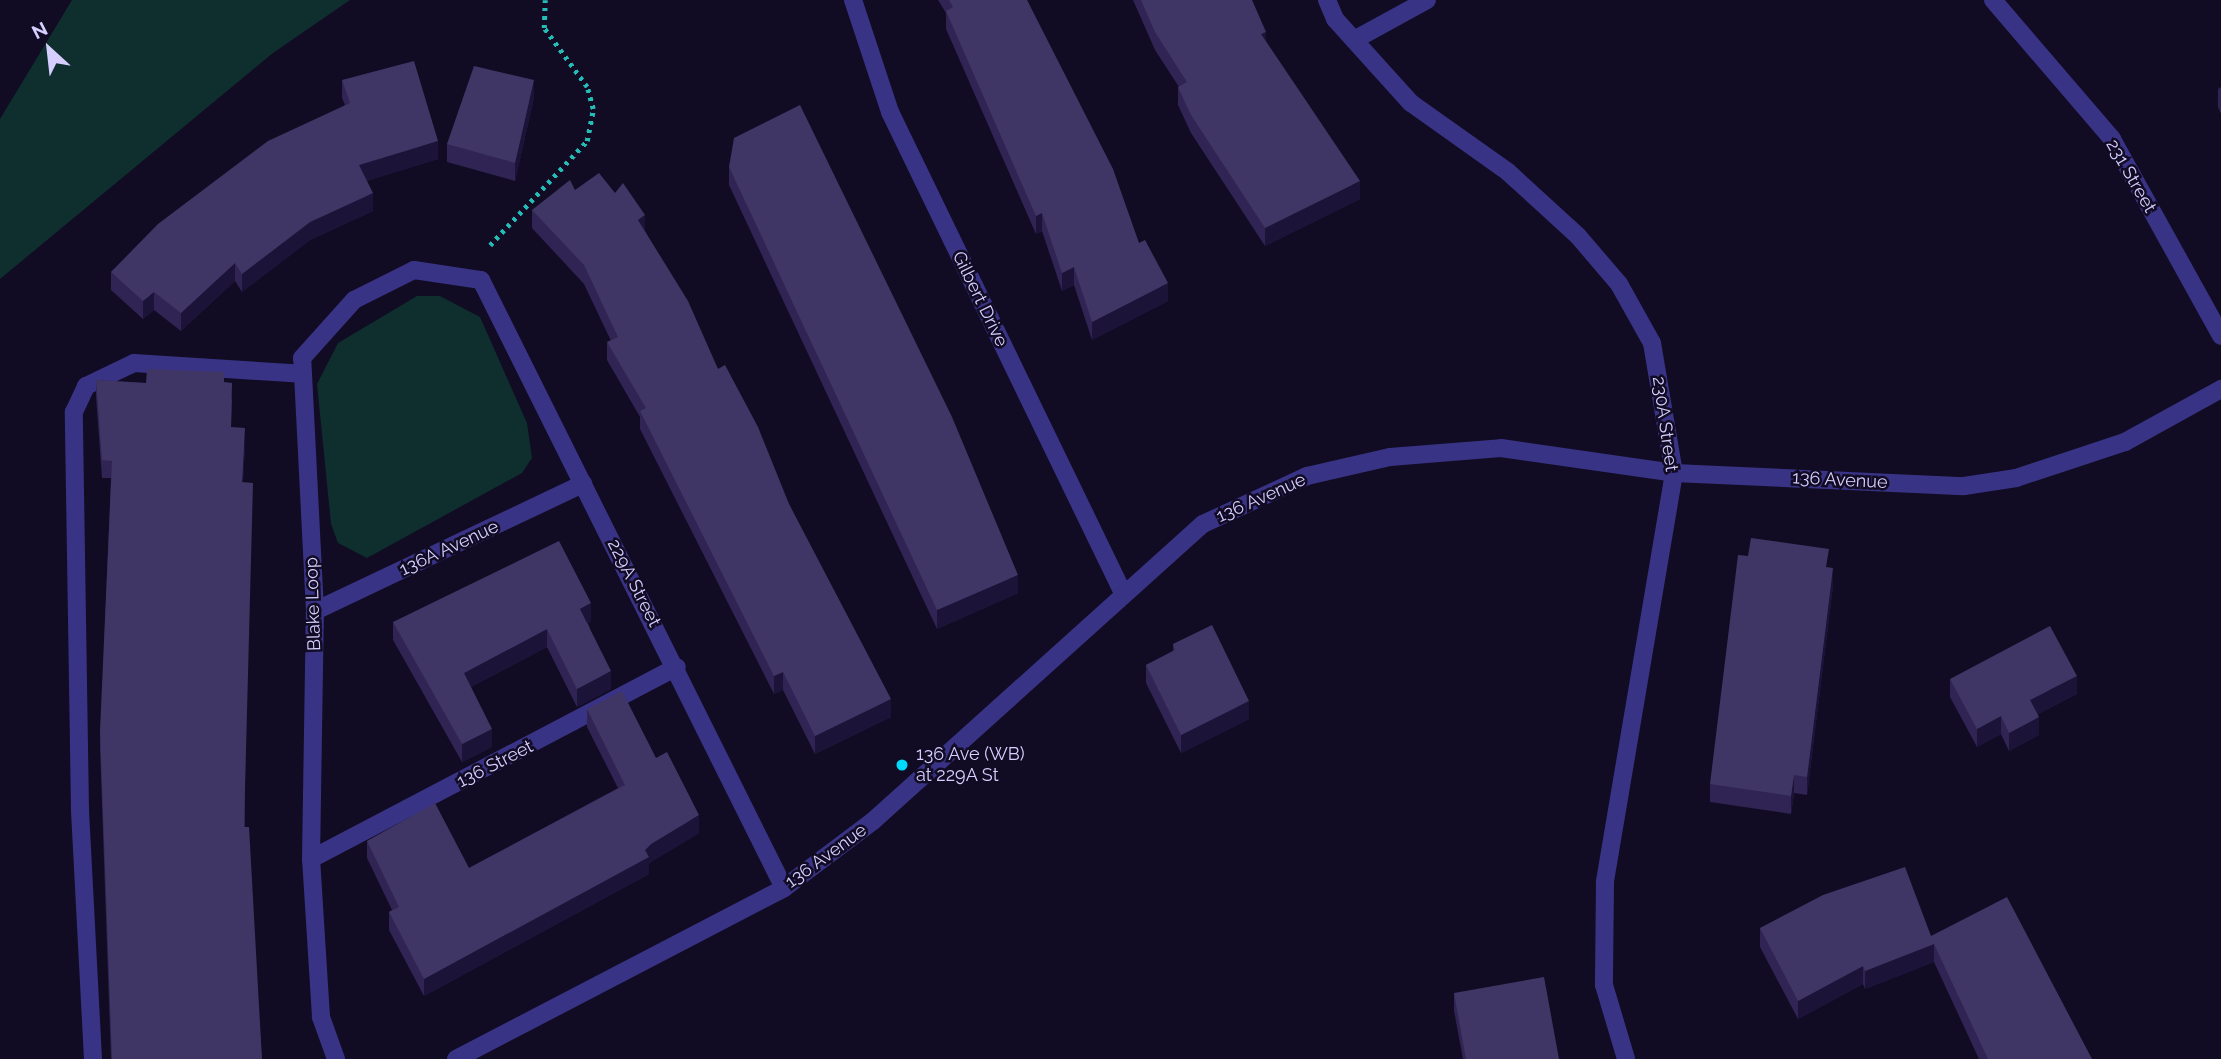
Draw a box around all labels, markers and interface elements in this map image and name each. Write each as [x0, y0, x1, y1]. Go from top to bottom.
north arrow [14, 14, 84, 84]
text: N [28, 17, 51, 43]
street label: 231 Street [2101, 135, 2161, 217]
street label: Gilbert Drive [948, 248, 1012, 350]
street label: 230A Street [1648, 375, 1682, 473]
street label: 136 Avenue [1792, 467, 1888, 493]
street label: 136 Avenue [1213, 469, 1309, 527]
street label: 136A Avenue [396, 515, 502, 581]
street label: 229A Street [603, 535, 665, 631]
street label: Blake Loop [301, 557, 325, 651]
street label: 136 Street [453, 736, 537, 792]
place label: 136 Ave (WB) at 229A St [916, 744, 1025, 786]
marker: 136 Ave (WB) at 229A St [894, 757, 910, 773]
street label: 136 Avenue [781, 819, 871, 893]

